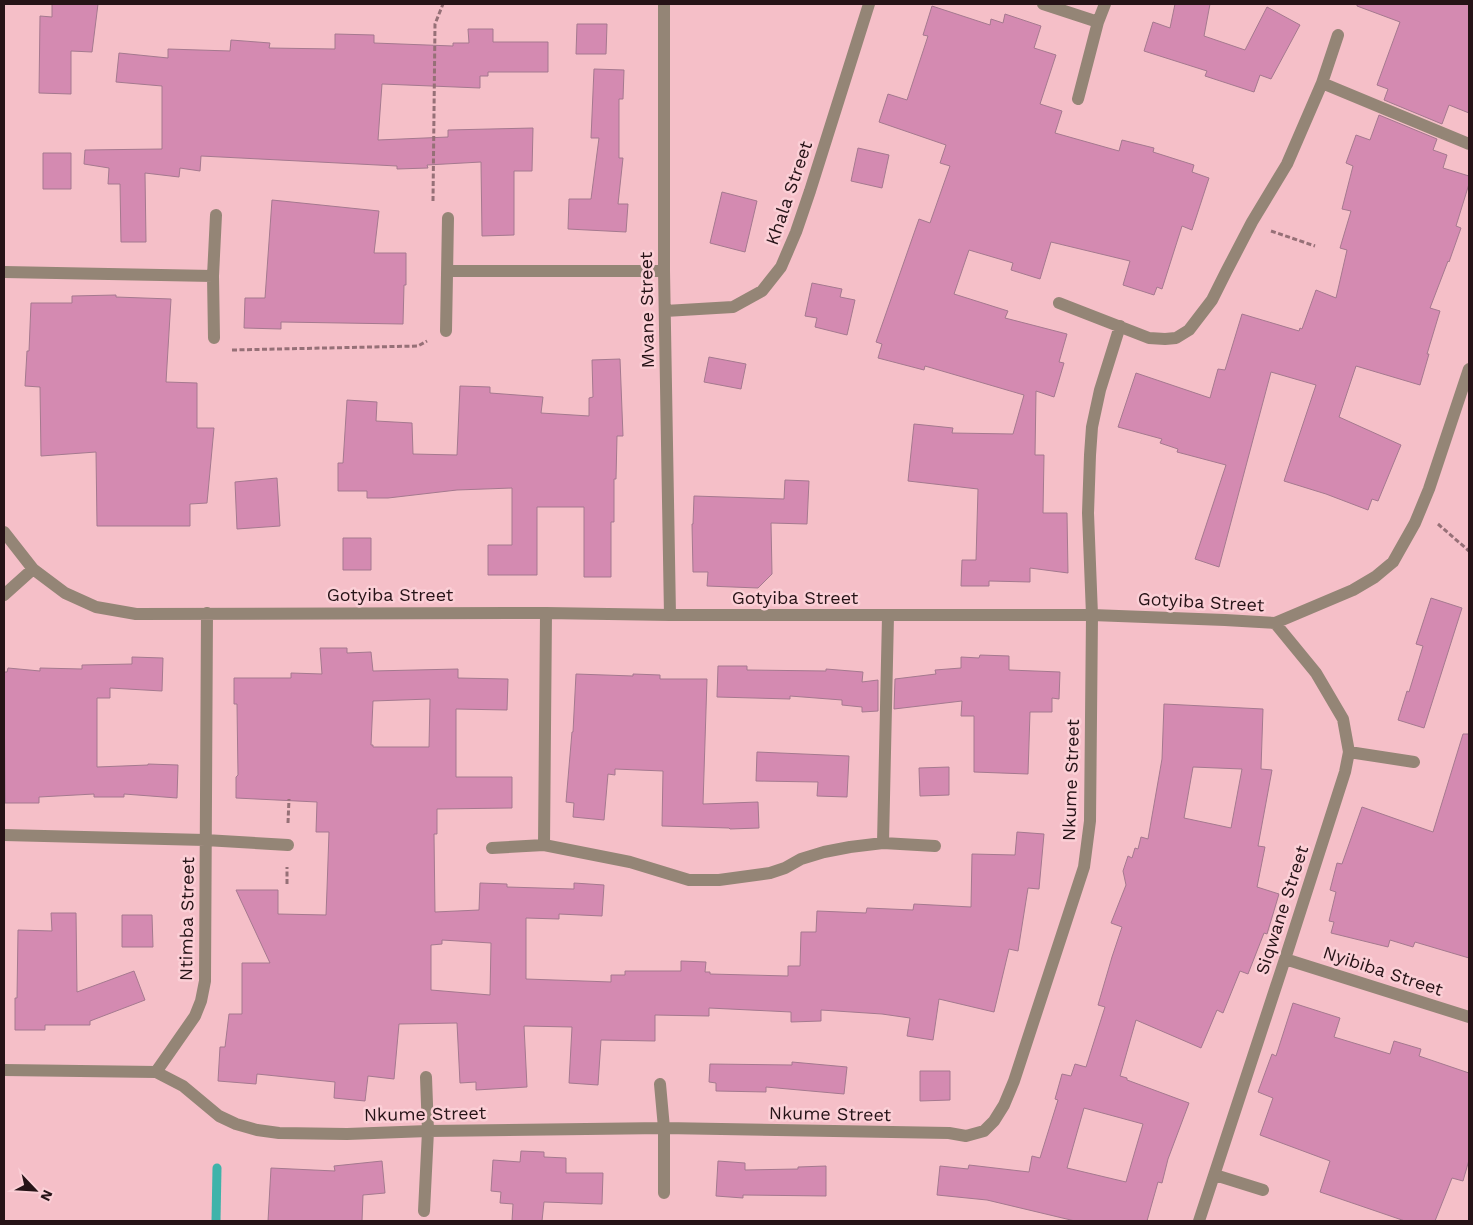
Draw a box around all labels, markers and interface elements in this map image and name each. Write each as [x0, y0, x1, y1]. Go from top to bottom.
street label: Khala Street [761, 138, 816, 248]
street label: Mvane Street [635, 251, 658, 368]
street label: Gotyiba Street [327, 584, 454, 605]
street label: Gotyiba Street [732, 587, 859, 608]
street label: Gotyiba Street [1137, 588, 1265, 615]
street label: Nkume Street [1058, 718, 1083, 841]
street label: Siqwane Street [1251, 842, 1312, 977]
street label: Ntimba Street [175, 856, 198, 981]
street label: Nyibiba Street [1321, 941, 1446, 1000]
street label: Nkume Street [364, 1102, 487, 1125]
street label: Nkume Street [769, 1102, 892, 1125]
north arrow [10, 1165, 60, 1215]
text: N [37, 1187, 56, 1204]

